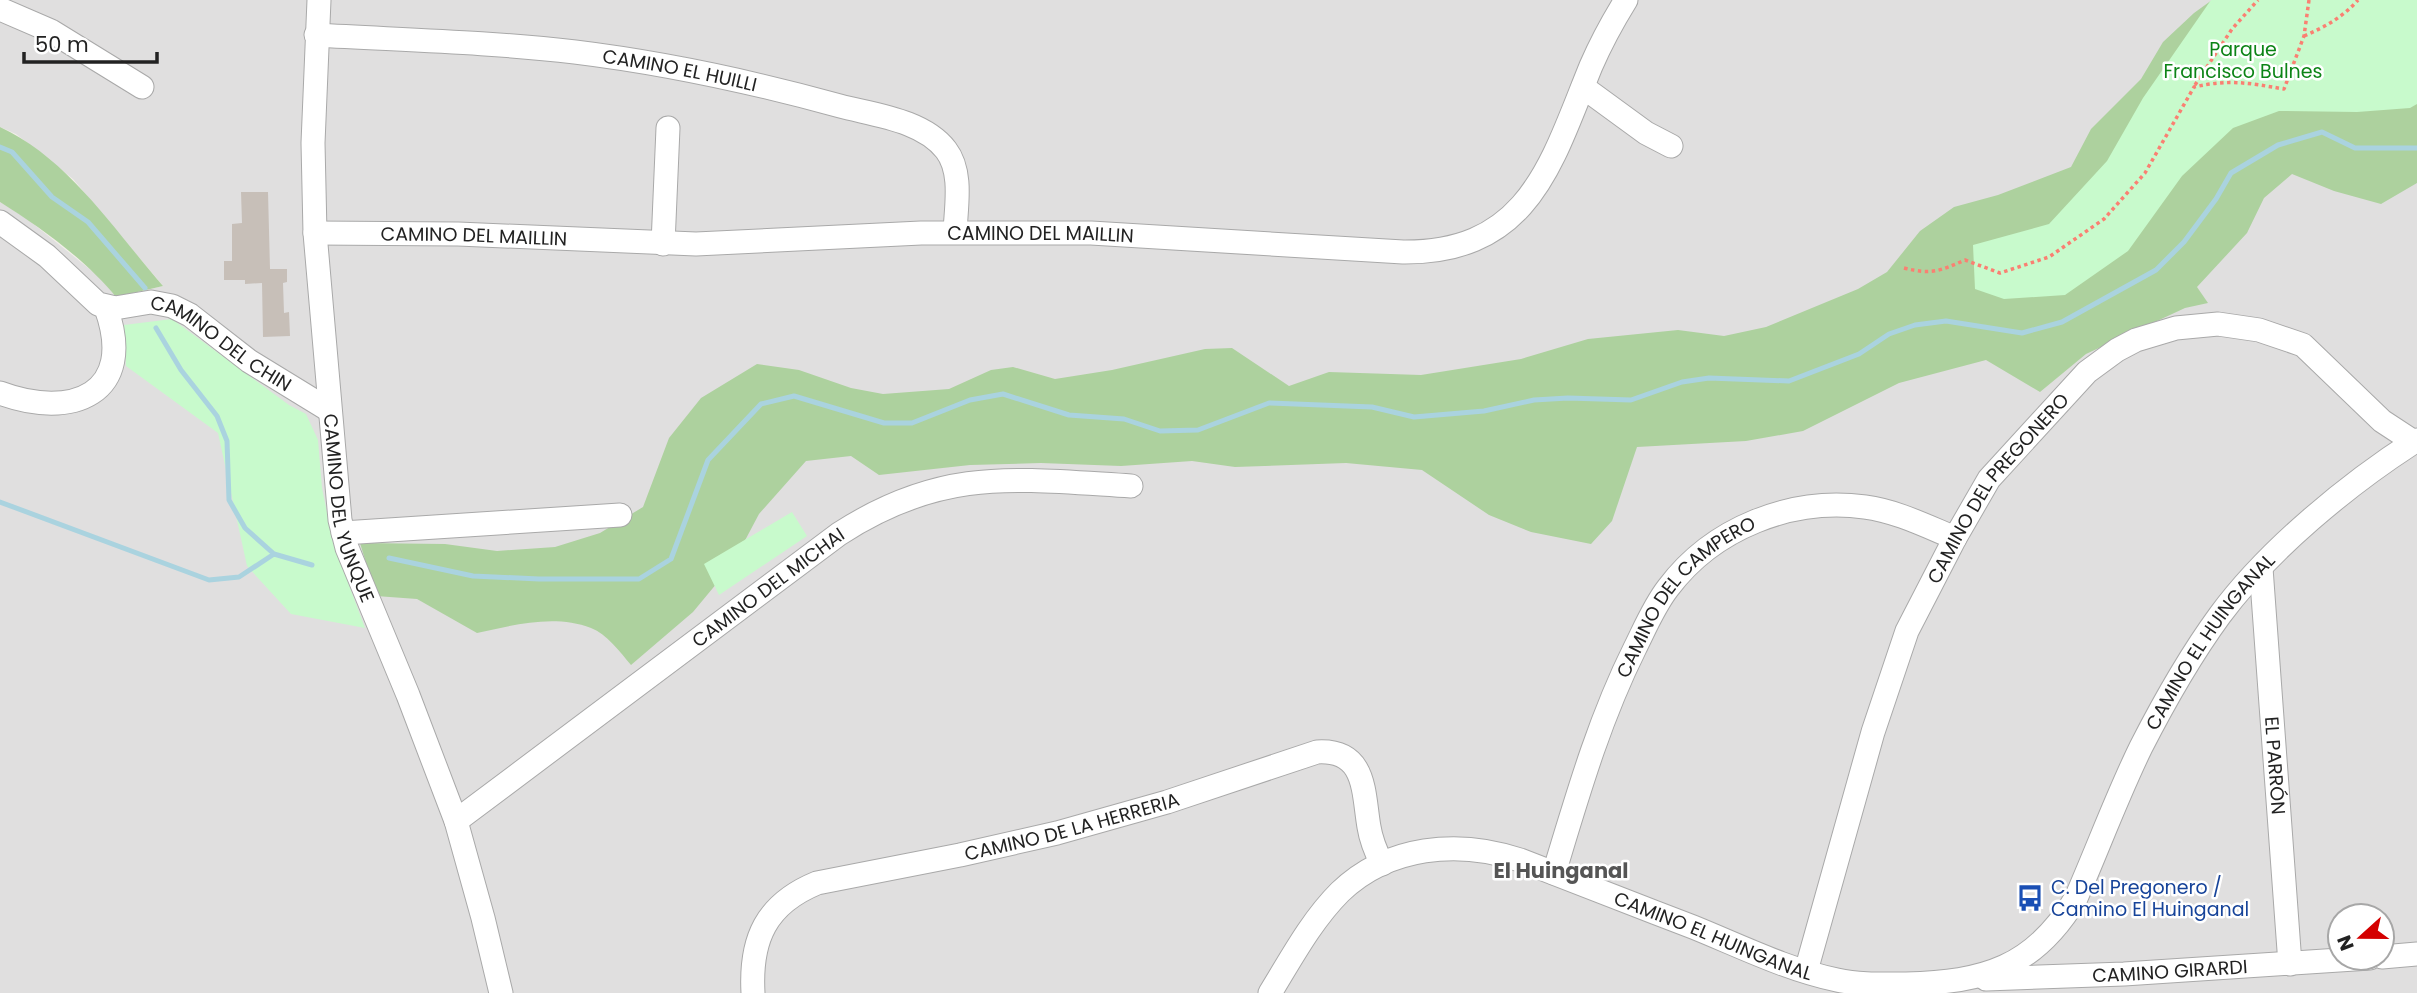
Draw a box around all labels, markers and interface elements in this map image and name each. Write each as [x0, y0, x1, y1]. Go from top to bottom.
scale bar [24, 21, 158, 65]
text: 50 m [35, 30, 89, 59]
park label: Parque Francisco Bulnes [2164, 36, 2322, 85]
street label: CAMINO EL HUILLI [601, 42, 760, 98]
street label: CAMINO DEL MAILLIN [381, 220, 568, 252]
street label: CAMINO DEL MAILLIN [947, 220, 1135, 249]
street label: CAMINO DEL CHIN [148, 289, 297, 397]
street label: CAMINO DEL PREGONERO [1920, 387, 2075, 588]
street label: CAMINO DEL YUNQUE [317, 412, 382, 606]
street label: CAMINO DEL CAMPERO [1609, 509, 1760, 682]
street label: CAMINO DEL MICHAI [686, 521, 850, 653]
street label: CAMINO EL HUINGANAL [2139, 547, 2281, 735]
street label: EL PARRÓN [2258, 715, 2293, 815]
street label: CAMINO DE LA HERRERIA [962, 785, 1183, 867]
district label: El Huinganal [1494, 856, 1629, 885]
place label: C. Del Pregonero / Camino El Huinganal [2051, 874, 2249, 923]
bus stop icon: C. Del Pregonero / Camino El Huinganal [2015, 883, 2045, 913]
street label: CAMINO EL HUINGANAL [1610, 884, 1816, 987]
north arrow [2326, 902, 2396, 972]
text: N [2330, 931, 2361, 954]
street label: CAMINO GIRARDI [2092, 953, 2248, 989]

